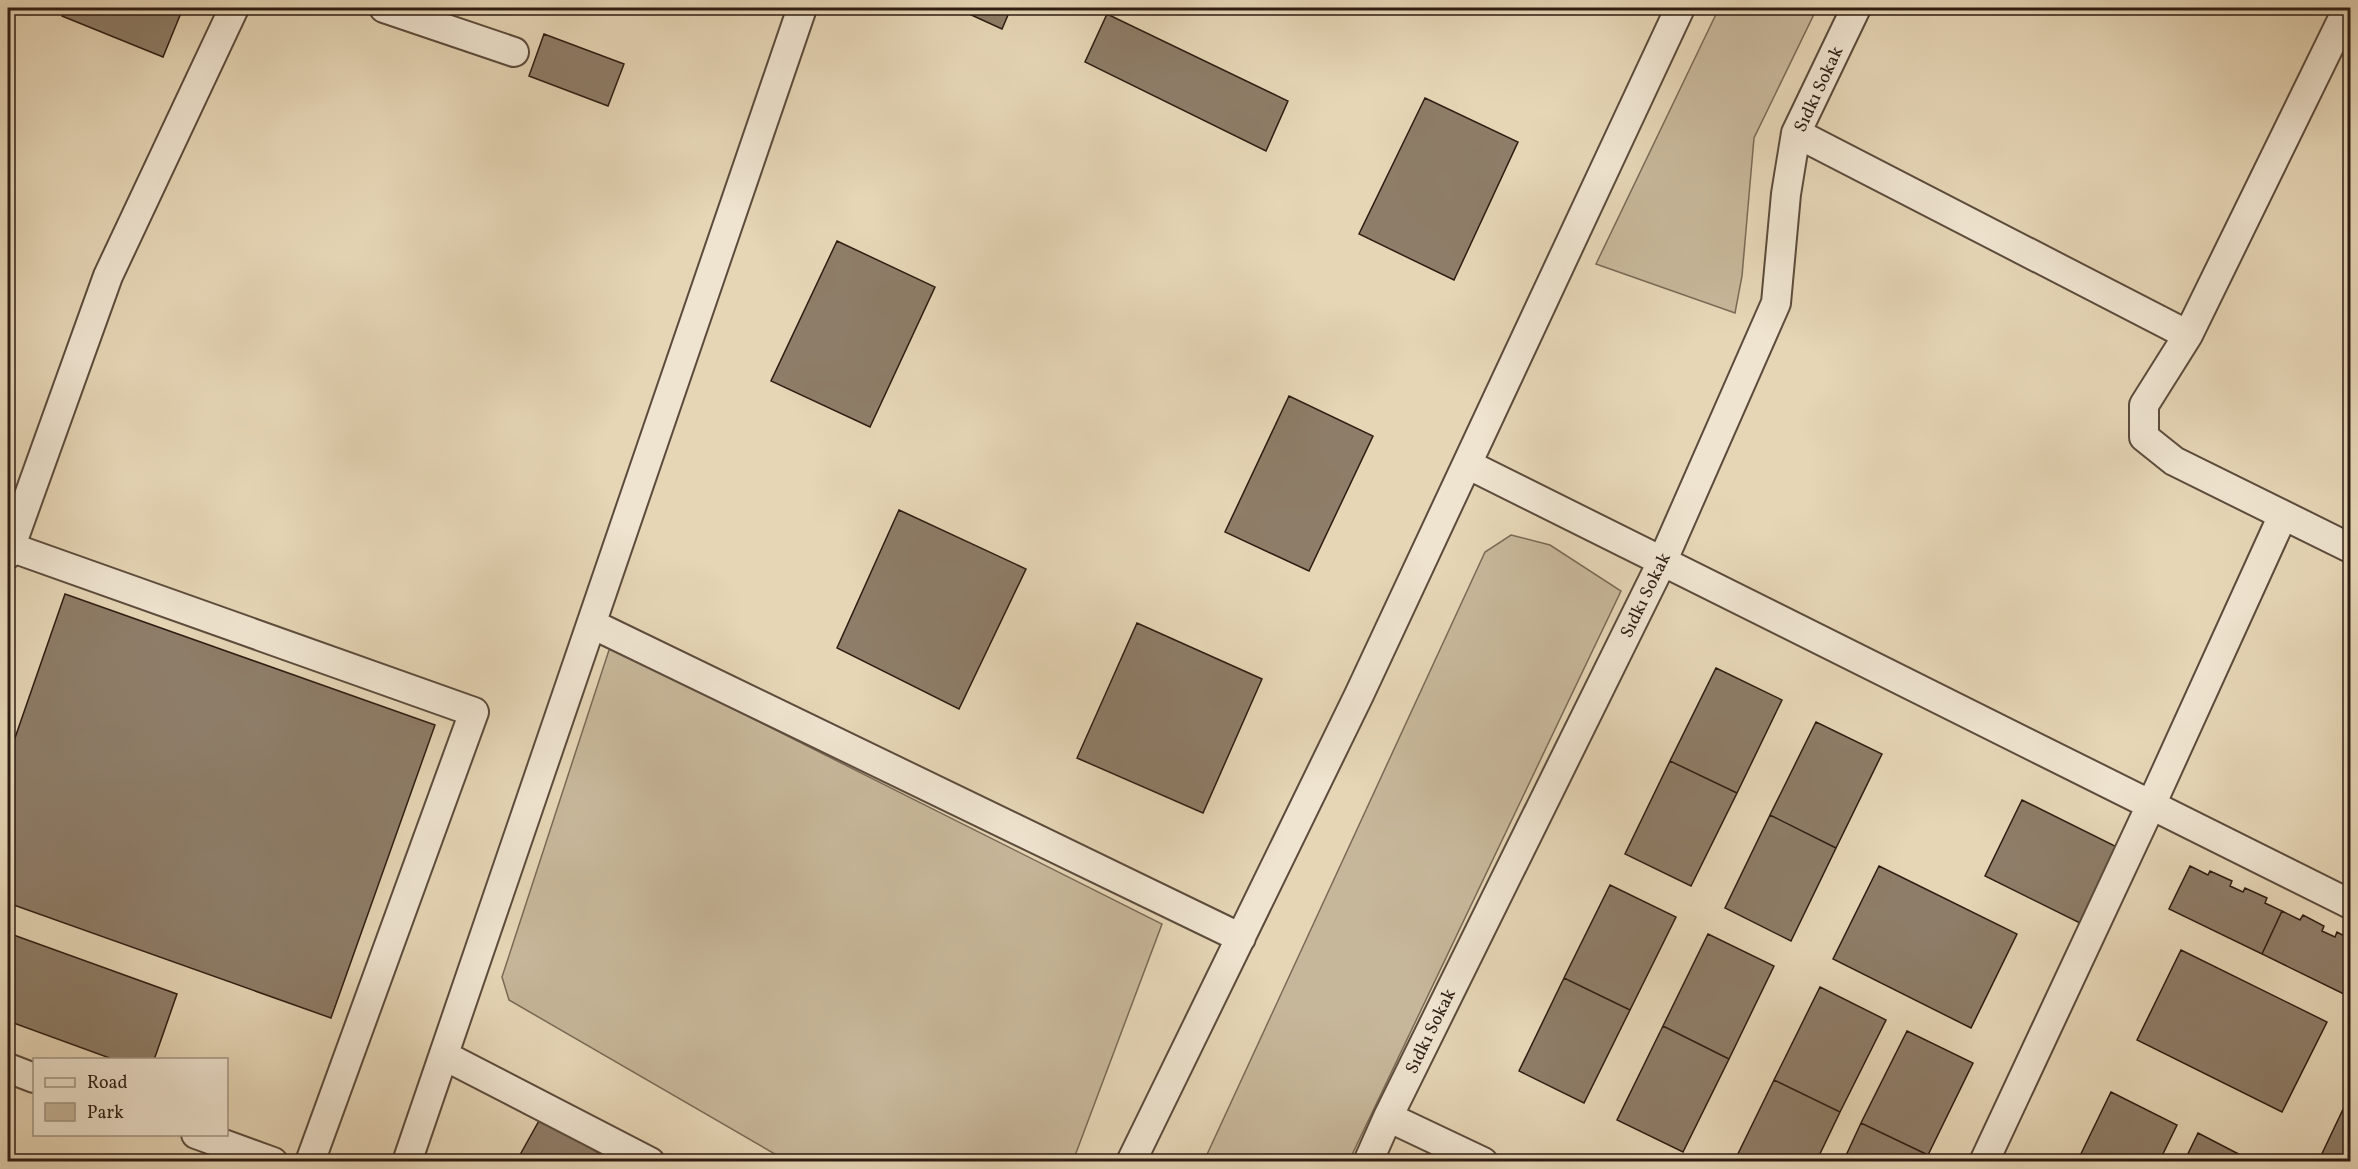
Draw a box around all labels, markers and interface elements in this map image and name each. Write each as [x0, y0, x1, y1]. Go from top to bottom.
street label: Sıdkı Sokak [1789, 42, 1850, 137]
street label: Sıdkı Sokak [1615, 549, 1678, 643]
street label: Sıdkı Sokak [1400, 985, 1463, 1079]
legend [33, 1058, 228, 1136]
text: Road [87, 1071, 128, 1096]
text: Park [87, 1101, 124, 1126]

